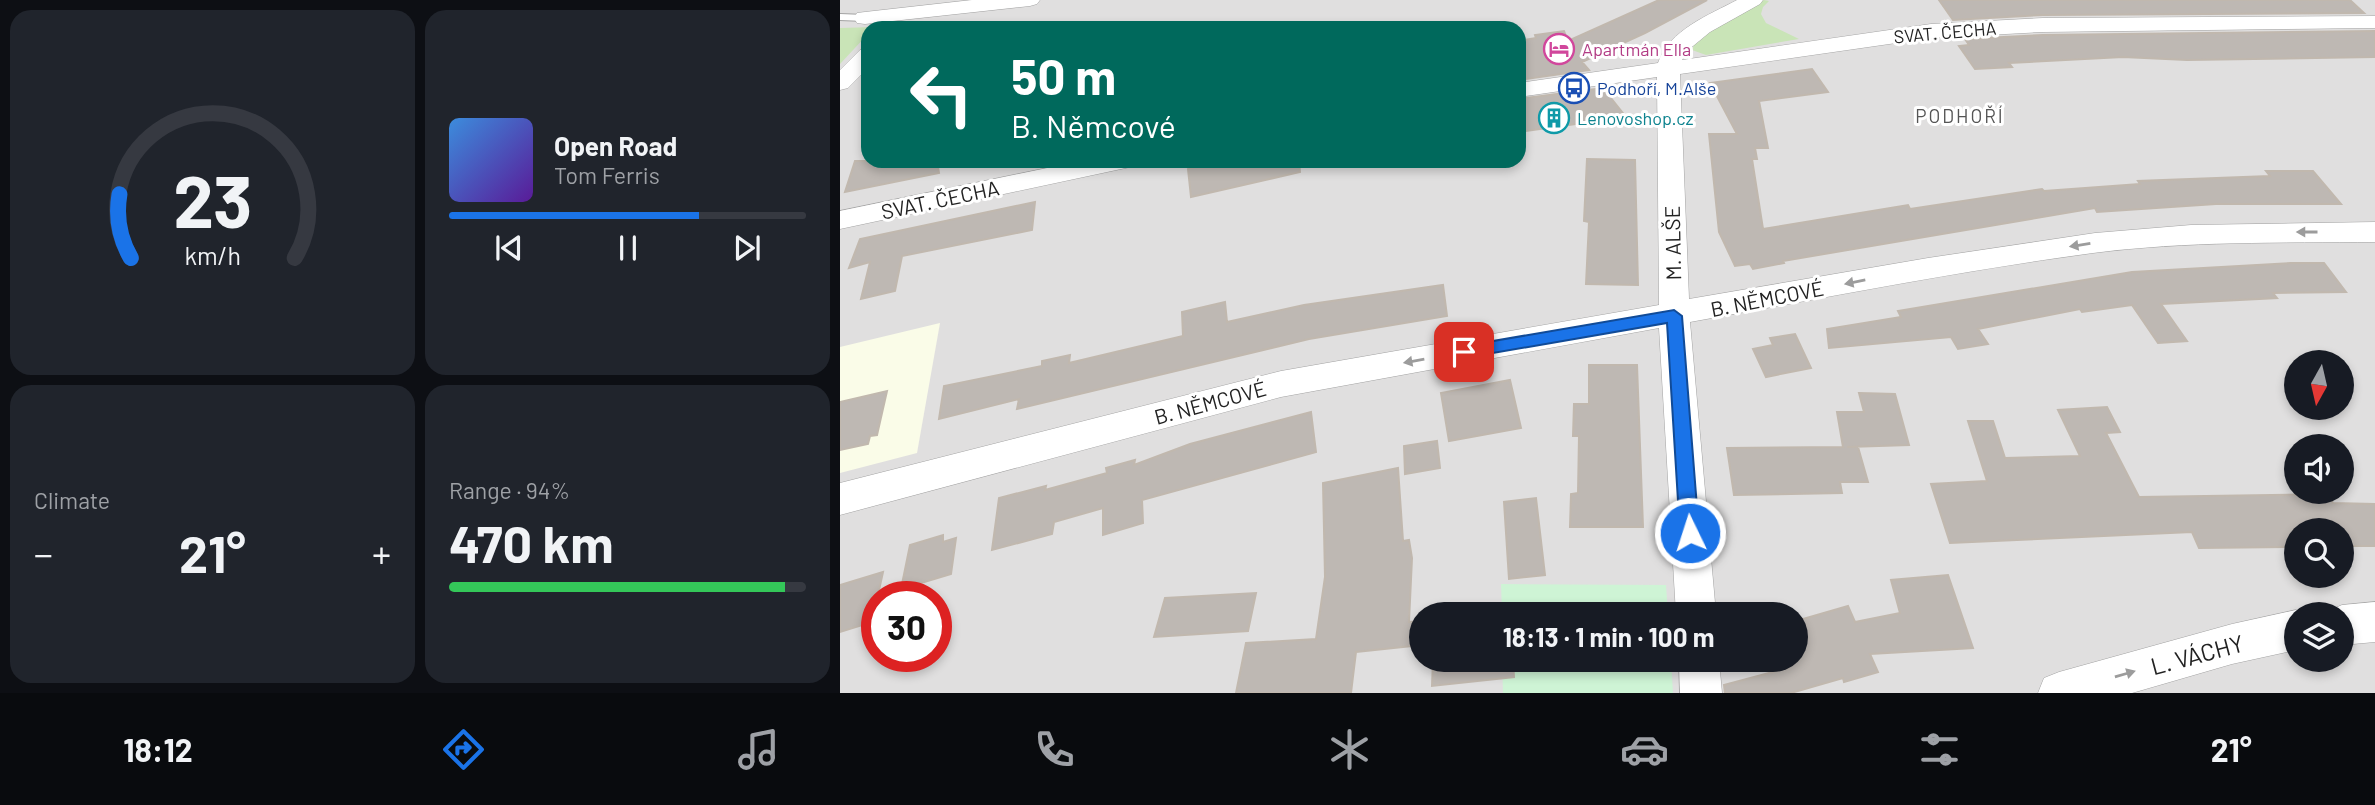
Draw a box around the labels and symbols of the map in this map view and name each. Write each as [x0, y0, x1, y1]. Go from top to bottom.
street label: SVAT. ČECHA [1893, 17, 1997, 47]
hotel icon: Apartmán Ella [1542, 32, 1576, 66]
place label: Apartmán Ella [1582, 38, 1691, 60]
bus stop icon: Podhoří, M.Alše [1557, 71, 1591, 105]
place label: Podhoří, M.Alše [1597, 77, 1716, 99]
building icon: Lenovoshop.cz [1537, 101, 1571, 135]
district label: PODHOŘÍ [1915, 104, 2005, 127]
place label: Lenovoshop.cz [1577, 107, 1694, 129]
street label: SVAT. ČECHA [879, 174, 1002, 224]
street label: M. ALŠE [1659, 205, 1685, 281]
one-way arrow [2296, 226, 2318, 238]
one-way arrow [2069, 240, 2091, 251]
street label: B. NĚMCOVÉ [1708, 275, 1826, 321]
one-way arrow [1844, 276, 1866, 287]
pin [1434, 322, 1494, 382]
north arrow [2284, 350, 2354, 420]
one-way arrow [1403, 356, 1425, 367]
street label: B. NĚMCOVÉ [1151, 375, 1269, 429]
position arrow [1653, 496, 1727, 570]
speed limit sign: 30 [861, 581, 952, 672]
street label: L. VÁCHY [2147, 628, 2247, 680]
one-way arrow [2114, 669, 2135, 679]

